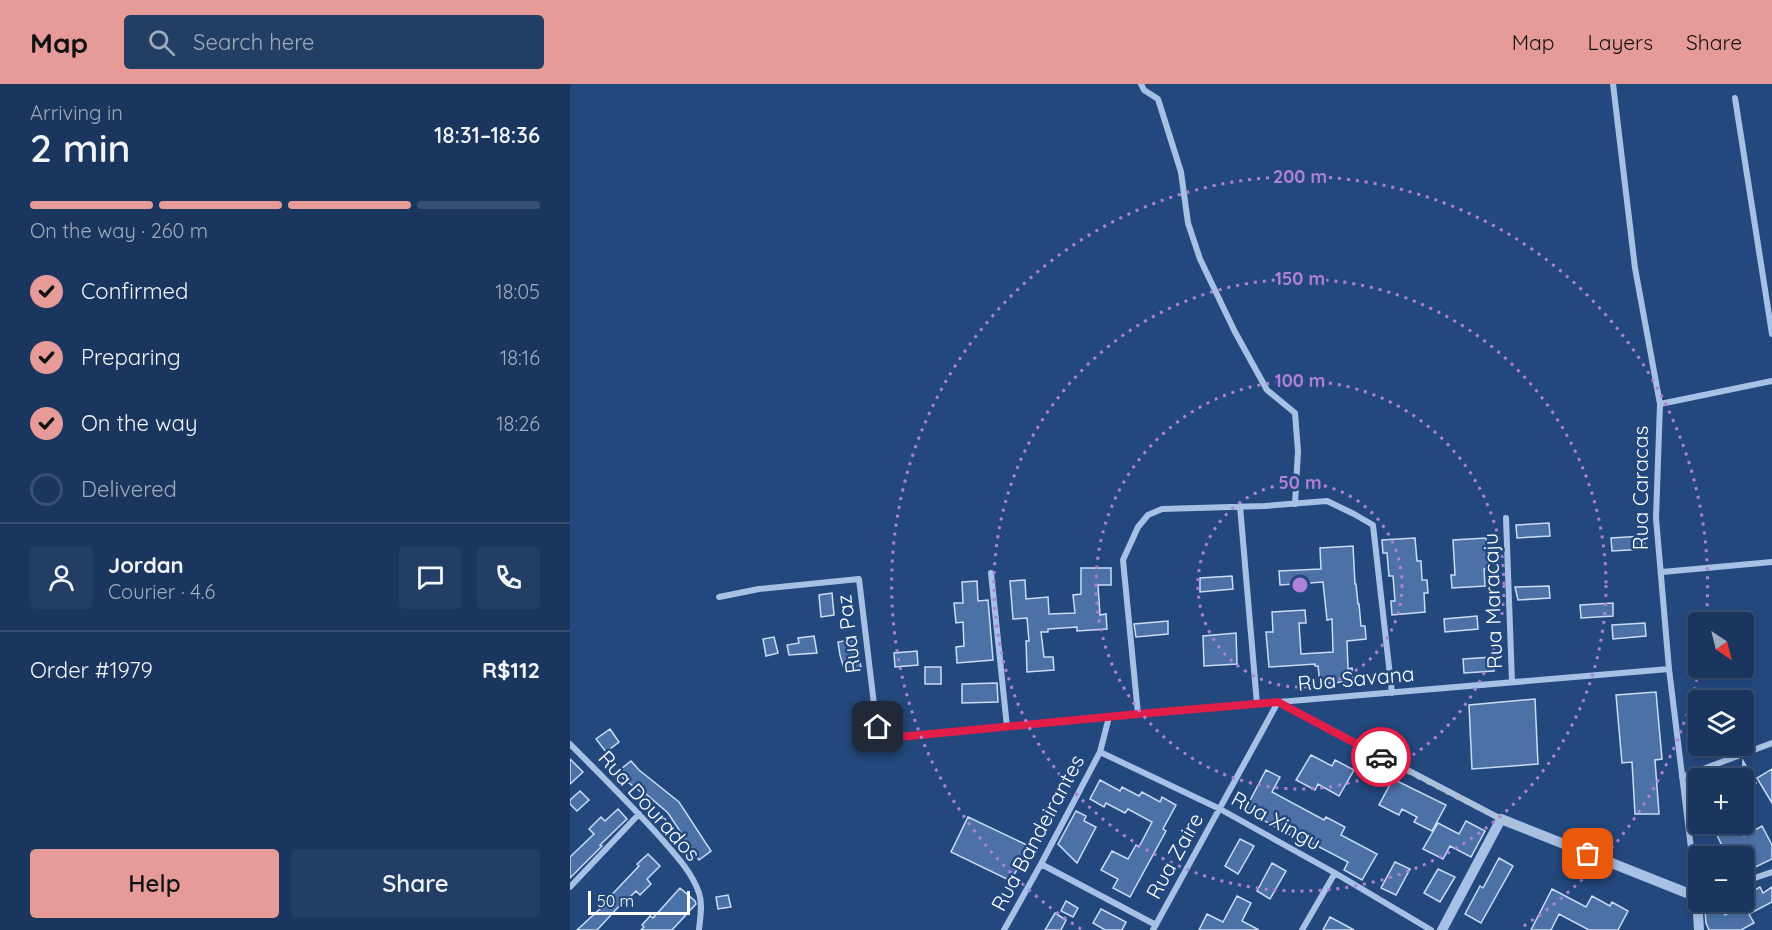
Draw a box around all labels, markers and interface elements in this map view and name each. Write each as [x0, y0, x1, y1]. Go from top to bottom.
search box [124, 15, 544, 69]
text: Map [30, 25, 88, 60]
icon: search [145, 26, 178, 59]
text: Search here [193, 28, 315, 56]
text: Map [1512, 29, 1555, 55]
text: Layers [1588, 29, 1653, 55]
text: Share [1686, 29, 1742, 55]
text: Arriving in [30, 100, 123, 125]
text: 18:31–18:36 [434, 121, 540, 149]
text: 2 min [30, 123, 131, 172]
text: 200 m [1273, 165, 1327, 188]
text: On the way · 260 m [30, 218, 208, 243]
text: 150 m [1275, 267, 1325, 290]
icon: check [30, 275, 63, 308]
text: Confirmed [81, 277, 188, 305]
text: 18:05 [495, 279, 540, 304]
icon: check [30, 341, 63, 374]
text: Preparing [81, 343, 181, 371]
text: 18:16 [500, 345, 540, 370]
text: 100 m [1275, 369, 1325, 392]
icon: check [30, 407, 63, 440]
text: On the way [81, 409, 197, 437]
text: 18:26 [496, 411, 540, 436]
street label: Rua Caracas [1627, 426, 1653, 550]
text: 50 m [1278, 471, 1322, 494]
text: Delivered [81, 475, 177, 503]
street label: Rua Maracaju [1477, 533, 1507, 670]
button: person [30, 546, 93, 609]
button: chat [399, 546, 462, 609]
button: phone [477, 546, 540, 609]
text: Jordan [108, 551, 184, 579]
centre of rings [1290, 575, 1310, 595]
text: Courier · 4.6 [108, 579, 215, 604]
street label: Rua Paz [830, 593, 866, 675]
north arrow [1688, 612, 1754, 678]
map controls [1688, 612, 1754, 912]
text: Order #1979 [30, 656, 153, 684]
text: R$112 [482, 656, 540, 684]
street label: Rua Savana [1296, 660, 1415, 696]
button: layers [1688, 690, 1754, 756]
pin [852, 701, 903, 752]
icon: home [861, 710, 894, 743]
courier [1351, 727, 1411, 787]
icon: car [1365, 741, 1398, 774]
street label: Rua Dourados [593, 745, 706, 866]
street label: Rua Bandeirantes [985, 750, 1089, 915]
button: + [1688, 768, 1754, 834]
street label: Rua Xingu [1227, 785, 1326, 855]
street label: Rua Zaire [1140, 808, 1208, 903]
pin [1562, 828, 1613, 879]
icon: bag [1571, 837, 1604, 870]
button: − [1688, 846, 1754, 912]
button: Help [30, 849, 279, 918]
button: Share [291, 849, 540, 918]
scale bar [588, 888, 690, 916]
text: 50 m [597, 891, 634, 911]

